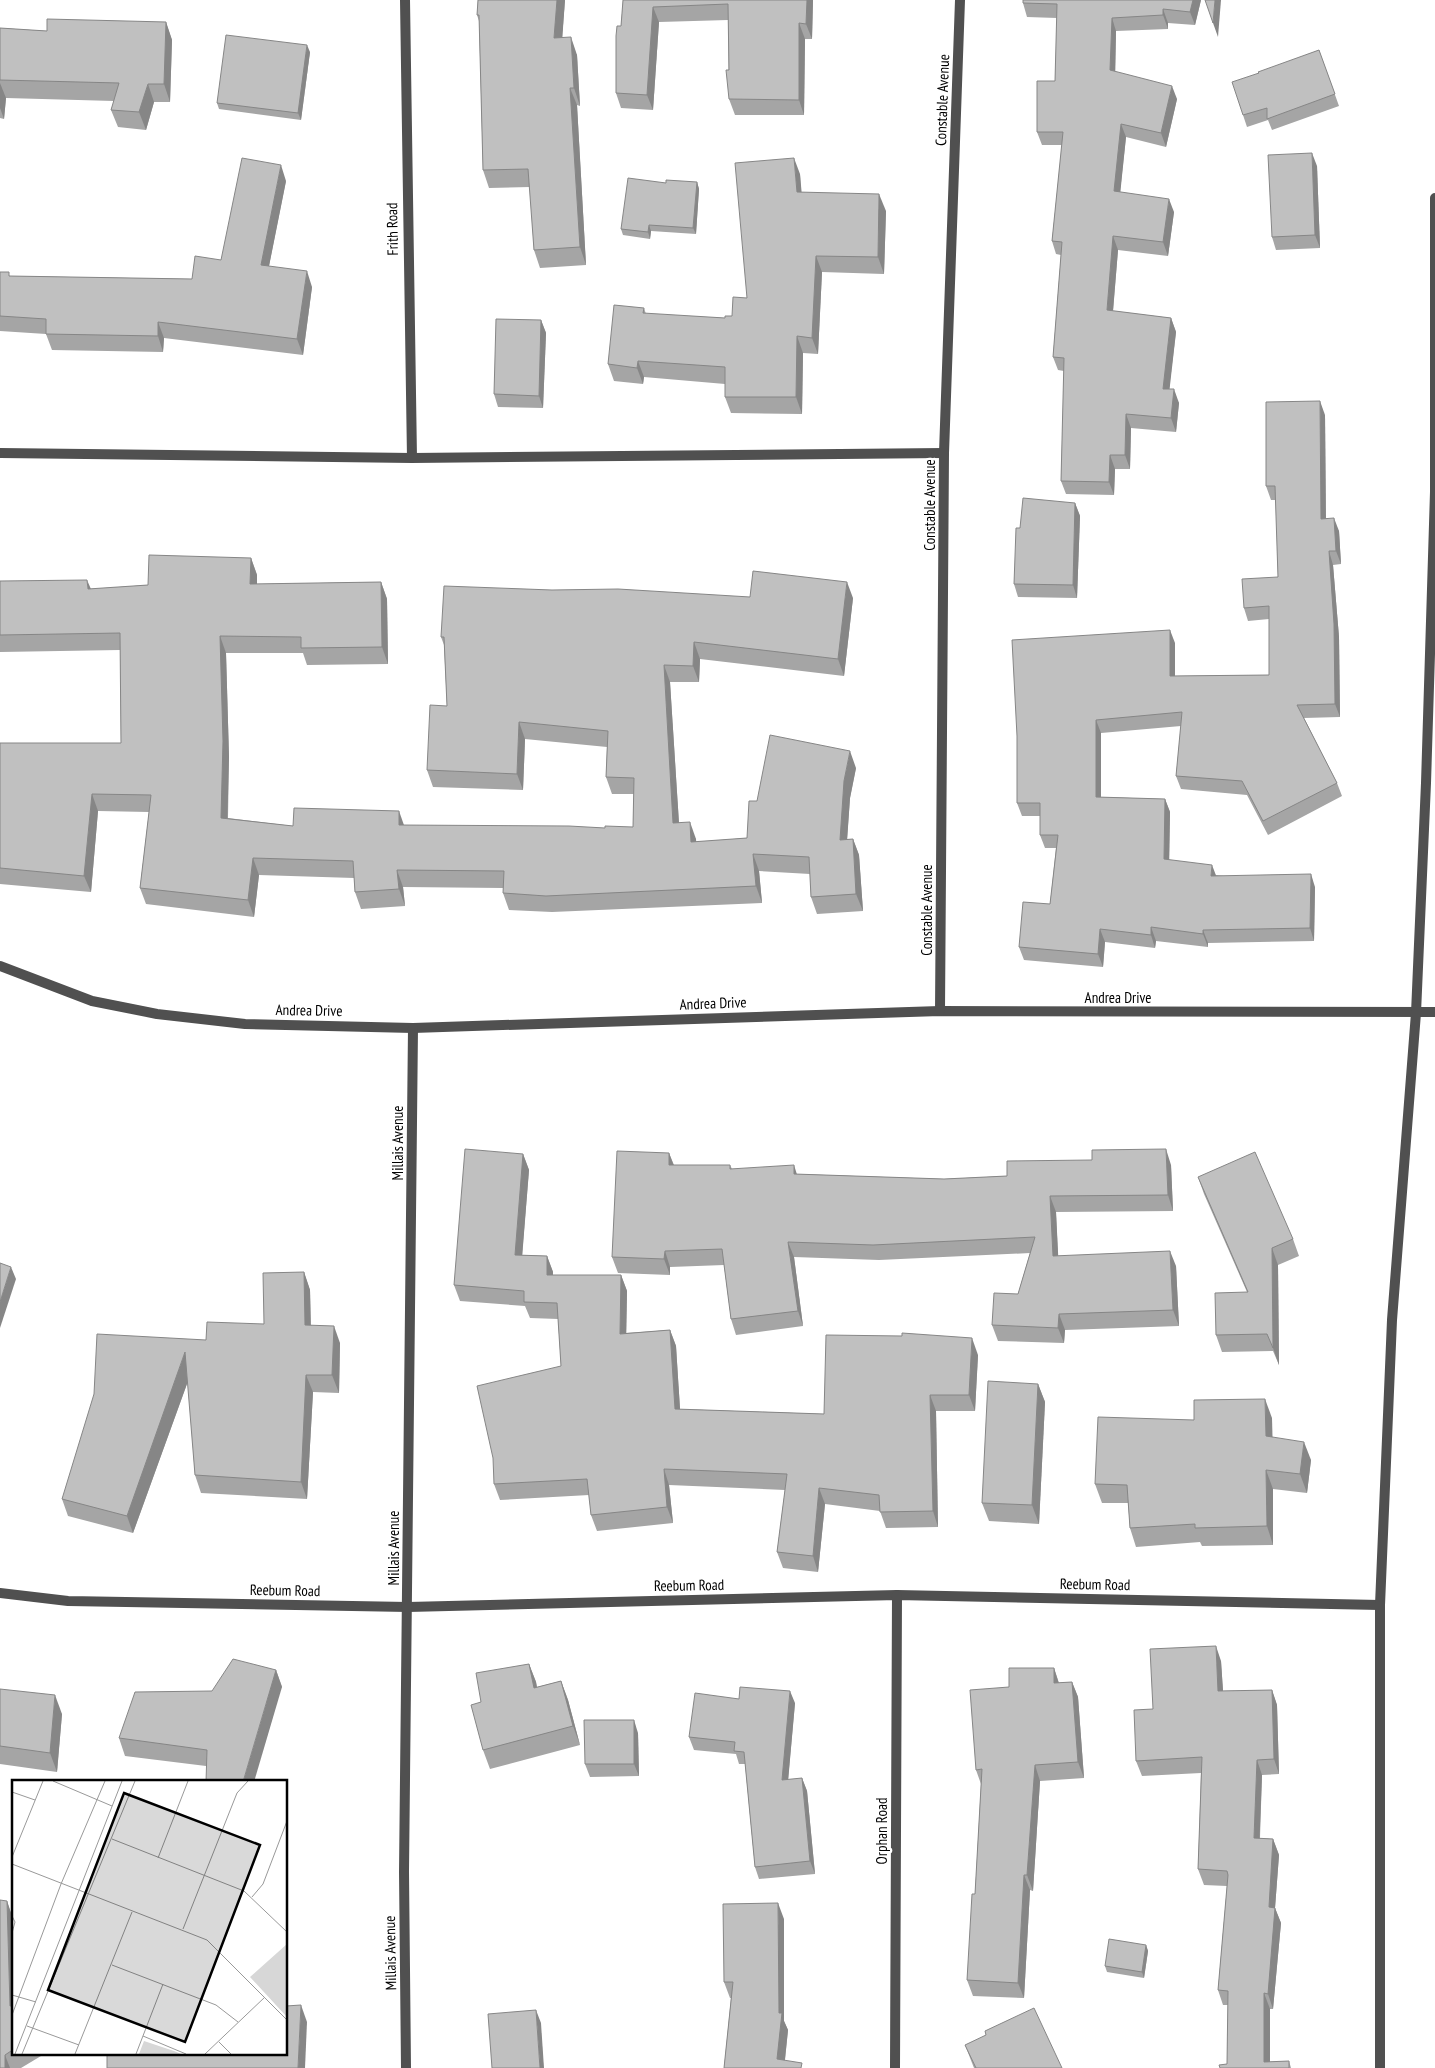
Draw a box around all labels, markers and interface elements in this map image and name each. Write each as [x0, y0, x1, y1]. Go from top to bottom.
street label: Constable Avenue [931, 54, 953, 146]
street label: Frith Road [382, 202, 402, 256]
street label: Constable Avenue [920, 459, 939, 551]
street label: Constable Avenue [917, 864, 936, 956]
street label: Andrea Drive [1085, 988, 1151, 1007]
street label: Andrea Drive [679, 992, 747, 1014]
street label: Andrea Drive [275, 1000, 343, 1020]
street label: Millais Avenue [388, 1106, 407, 1180]
street label: Millais Avenue [384, 1511, 403, 1585]
street label: Reebum Road [1060, 1574, 1130, 1594]
street label: Reebum Road [654, 1575, 724, 1595]
street label: Reebum Road [250, 1580, 320, 1600]
inset map [12, 1780, 288, 2056]
street label: Orphan Road [872, 1798, 891, 1864]
street label: Millais Avenue [380, 1915, 400, 1991]

